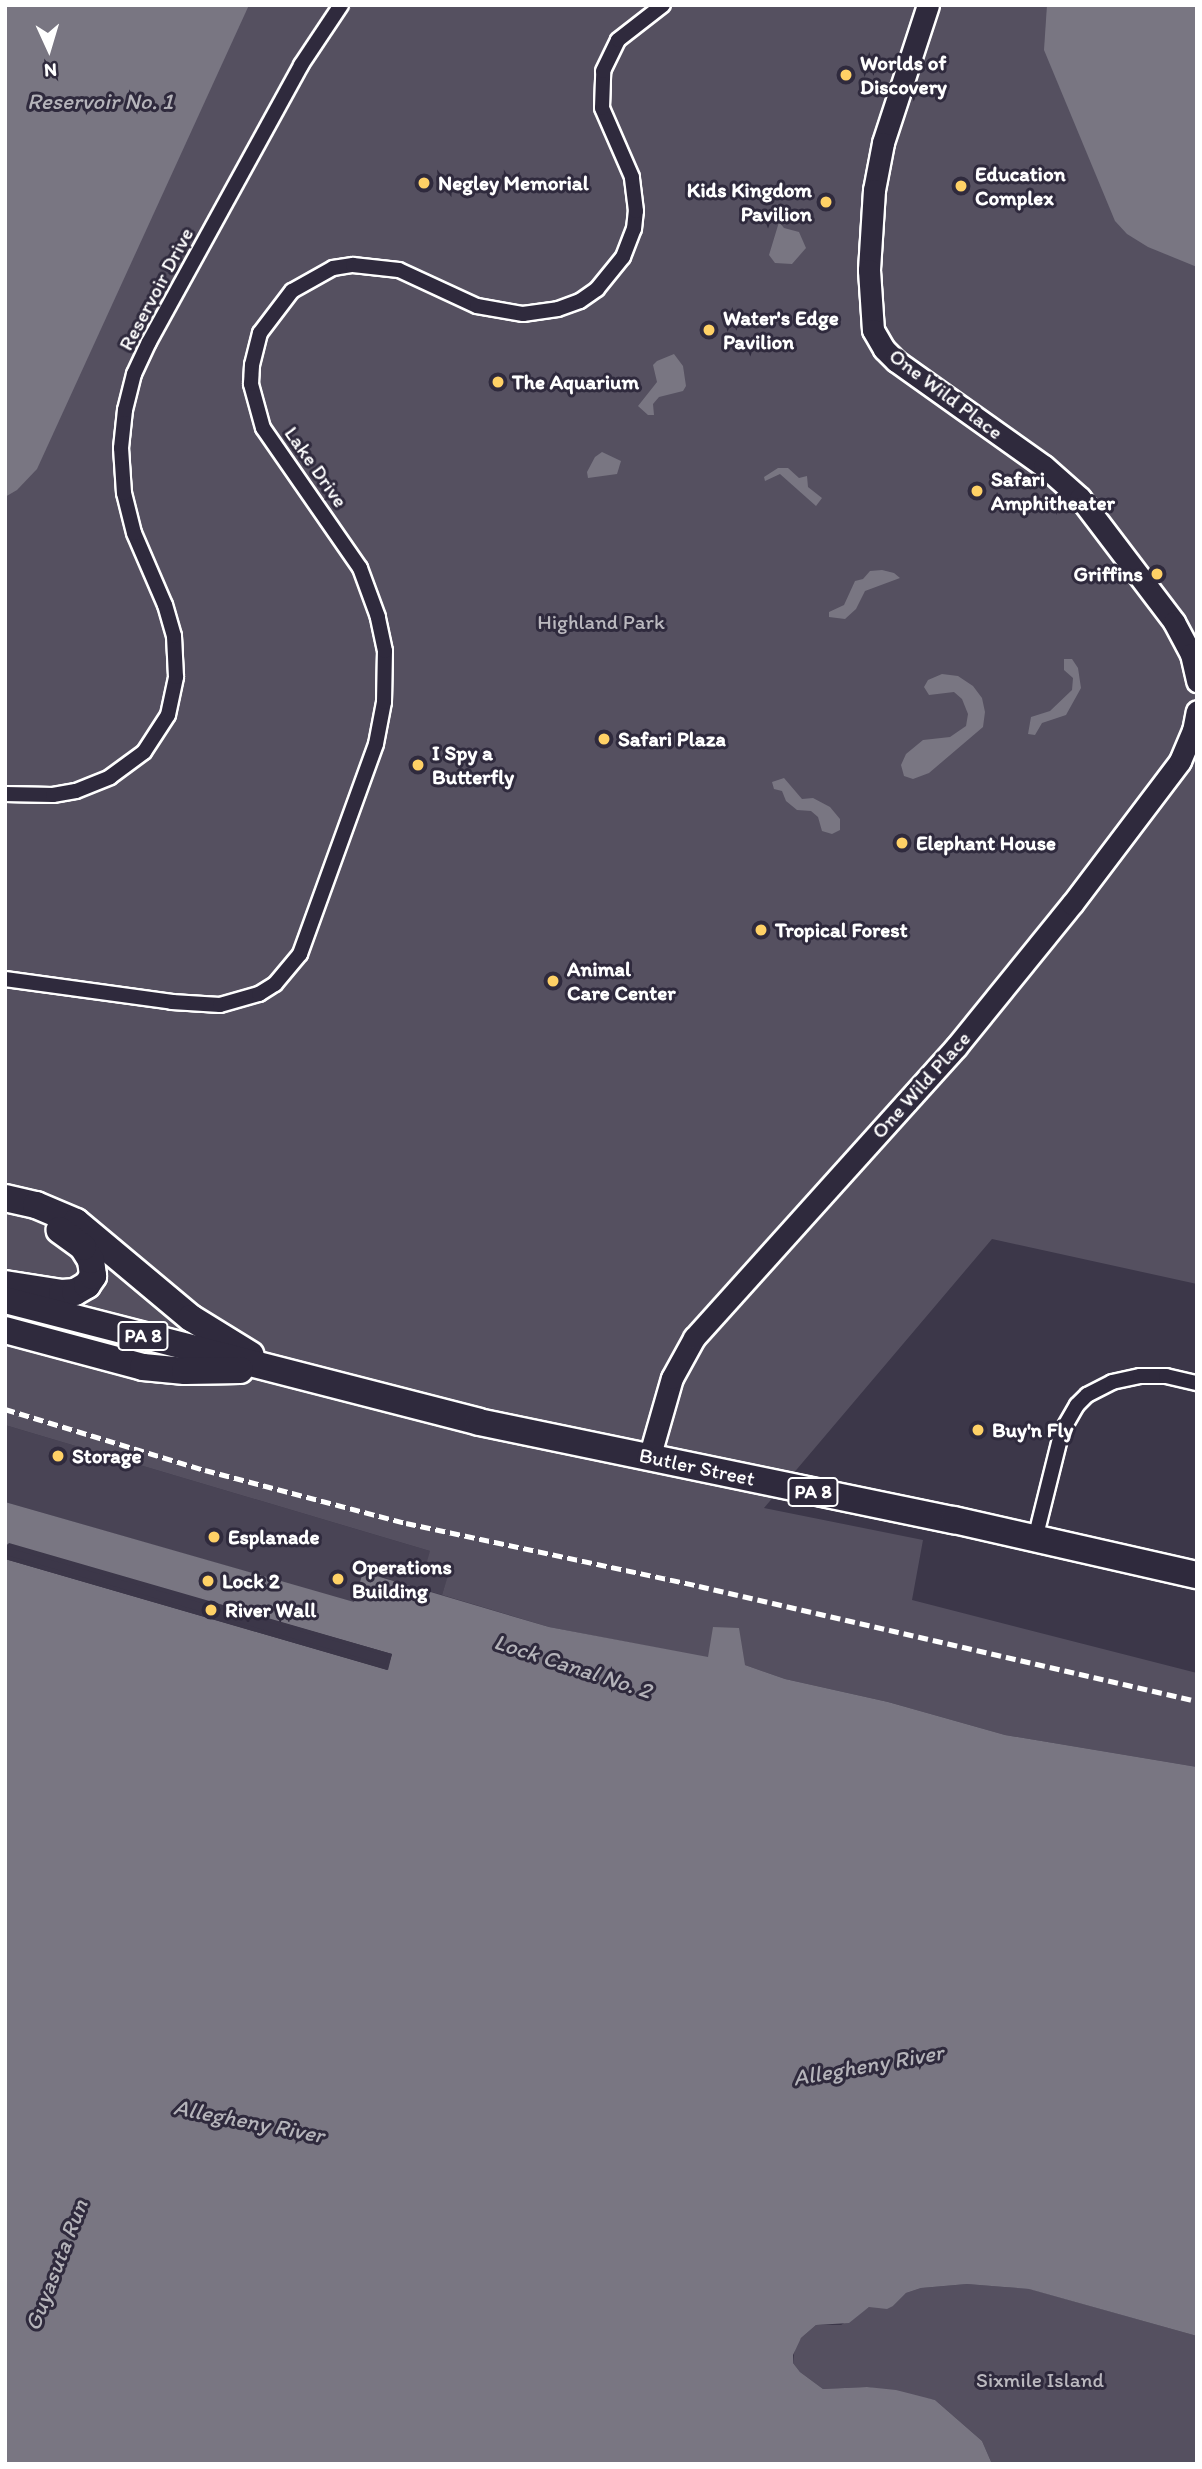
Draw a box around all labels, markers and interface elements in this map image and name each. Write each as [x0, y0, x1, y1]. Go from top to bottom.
north arrow [14, 14, 84, 84]
place label: Worlds of Discovery [860, 50, 947, 100]
text: N [43, 59, 58, 82]
marker: Worlds of Discovery [838, 67, 854, 83]
water label: Reservoir No. 1 [27, 87, 173, 115]
place label: Education Complex [975, 161, 1066, 211]
place label: Negley Memorial [438, 170, 589, 196]
marker: Negley Memorial [416, 175, 432, 191]
place label: Kids Kingdom Pavilion [686, 177, 812, 227]
marker: Education Complex [953, 178, 969, 194]
marker: Kids Kingdom Pavilion [818, 194, 834, 210]
street label: Reservoir Drive [113, 223, 199, 355]
place label: Water's Edge Pavilion [723, 305, 839, 355]
marker: Water's Edge Pavilion [701, 322, 717, 338]
street label: One Wild Place [884, 343, 1008, 445]
place label: The Aquarium [512, 369, 639, 395]
marker: The Aquarium [490, 374, 506, 390]
street label: Lake Drive [279, 421, 353, 513]
place label: Safari Amphitheater [991, 466, 1115, 516]
marker: Safari Amphitheater [969, 483, 985, 499]
place label: Griffins [1073, 561, 1143, 587]
marker: Griffins [1149, 566, 1165, 582]
park label: Highland Park [538, 609, 664, 635]
place label: Safari Plaza [618, 726, 726, 752]
marker: Safari Plaza [596, 731, 612, 747]
place label: I Spy a Butterfly [432, 740, 514, 790]
marker: I Spy a Butterfly [410, 757, 426, 773]
place label: Elephant House [916, 830, 1056, 856]
marker: Elephant House [894, 835, 910, 851]
place label: Tropical Forest [775, 917, 908, 943]
marker: Tropical Forest [753, 922, 769, 938]
place label: Animal Care Center [567, 956, 676, 1006]
marker: Animal Care Center [545, 973, 561, 989]
street label: One Wild Place [866, 1026, 976, 1144]
road number: PA 8 [117, 1320, 169, 1352]
place label: Buy'n Fly [992, 1417, 1073, 1443]
marker: Buy'n Fly [970, 1422, 986, 1438]
street label: Butler Street [637, 1442, 757, 1492]
place label: Storage [72, 1443, 142, 1469]
marker: Storage [50, 1448, 66, 1464]
road number: PA 8 [787, 1476, 839, 1508]
place label: Esplanade [228, 1524, 320, 1550]
marker: Esplanade [206, 1529, 222, 1545]
place label: Operations Building [352, 1554, 452, 1604]
place label: Lock 2 [222, 1568, 280, 1594]
marker: Operations Building [330, 1571, 346, 1587]
marker: Lock 2 [200, 1573, 216, 1589]
place label: River Wall [225, 1597, 315, 1623]
marker: River Wall [203, 1602, 219, 1618]
water label: Lock Canal No. 2 [491, 1628, 655, 1704]
water label: Allegheny River [791, 2038, 945, 2092]
water label: Allegheny River [172, 2093, 326, 2149]
water label: Guyasuta Run [18, 2195, 94, 2335]
park label: Sixmile Island [976, 2367, 1104, 2393]

